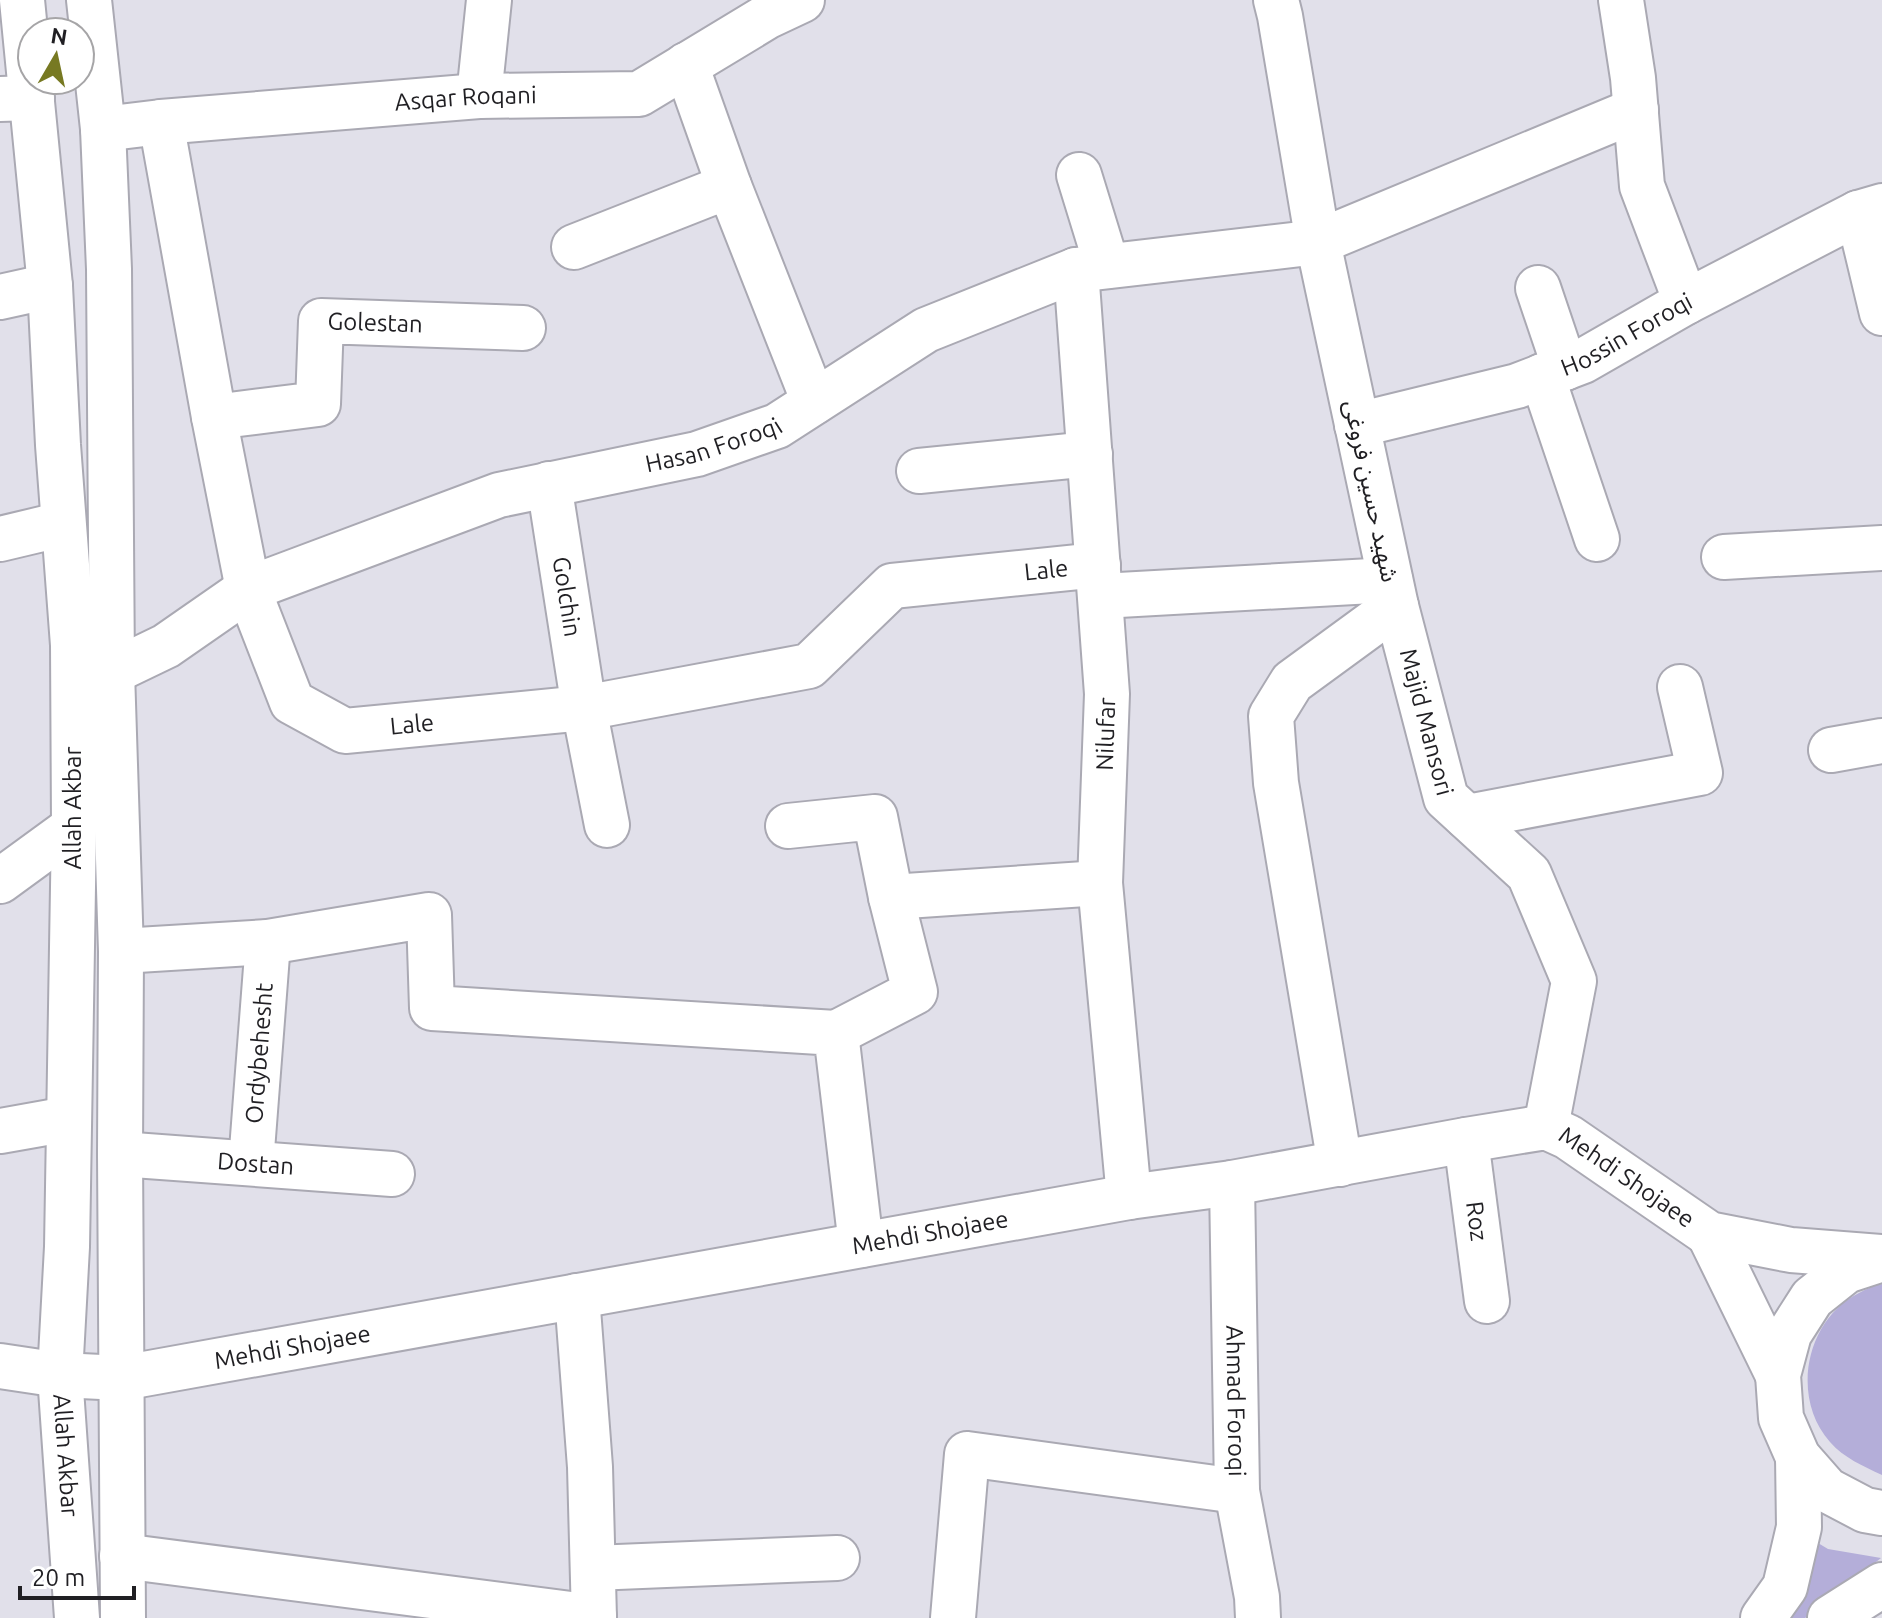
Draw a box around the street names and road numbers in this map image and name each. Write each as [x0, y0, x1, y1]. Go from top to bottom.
street label: Asqar Roqani [394, 81, 537, 116]
street label: Hossin Foroqi [1557, 287, 1697, 381]
street label: Golestan [327, 307, 423, 338]
street label: شهید حسین فروغی [1338, 397, 1404, 585]
street label: Hasan Foroqi [643, 412, 787, 477]
street label: Lale [1023, 554, 1069, 585]
street label: Golchin [548, 555, 587, 639]
street label: Majid Mansori [1395, 646, 1459, 798]
street label: Nilufar [1091, 697, 1120, 771]
street label: Lale [389, 709, 435, 740]
street label: Allah Akbar [59, 747, 86, 869]
street label: Ordybehesht [240, 981, 278, 1125]
street label: Mehdi Shojaee [1554, 1121, 1700, 1233]
street label: Dostan [216, 1147, 295, 1180]
street label: Roz [1461, 1200, 1493, 1243]
street label: Mehdi Shojaee [850, 1205, 1010, 1260]
street label: Mehdi Shojaee [212, 1320, 373, 1374]
street label: Ahmad Foroqi [1221, 1325, 1251, 1477]
street label: Allah Akbar [48, 1393, 84, 1518]

